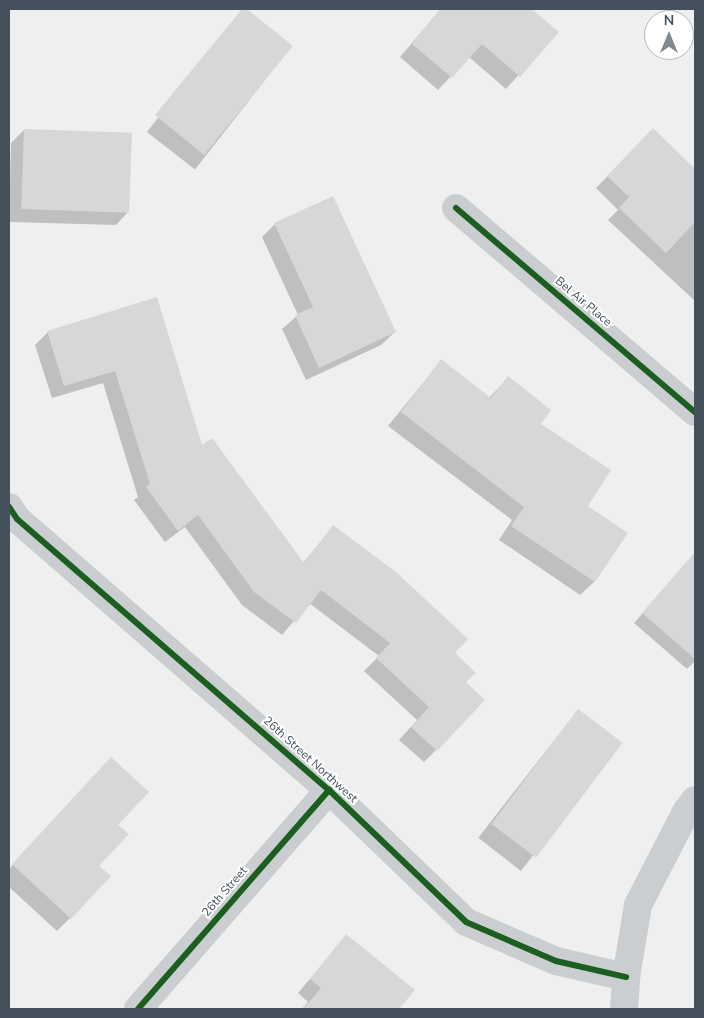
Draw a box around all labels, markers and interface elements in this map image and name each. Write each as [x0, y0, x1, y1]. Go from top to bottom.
north arrow [644, 10, 694, 60]
text: N [664, 11, 674, 30]
street label: Bel Air Place [552, 274, 614, 330]
street label: 26th Street Northwest [260, 714, 360, 806]
street label: 26th Street [199, 864, 251, 920]

